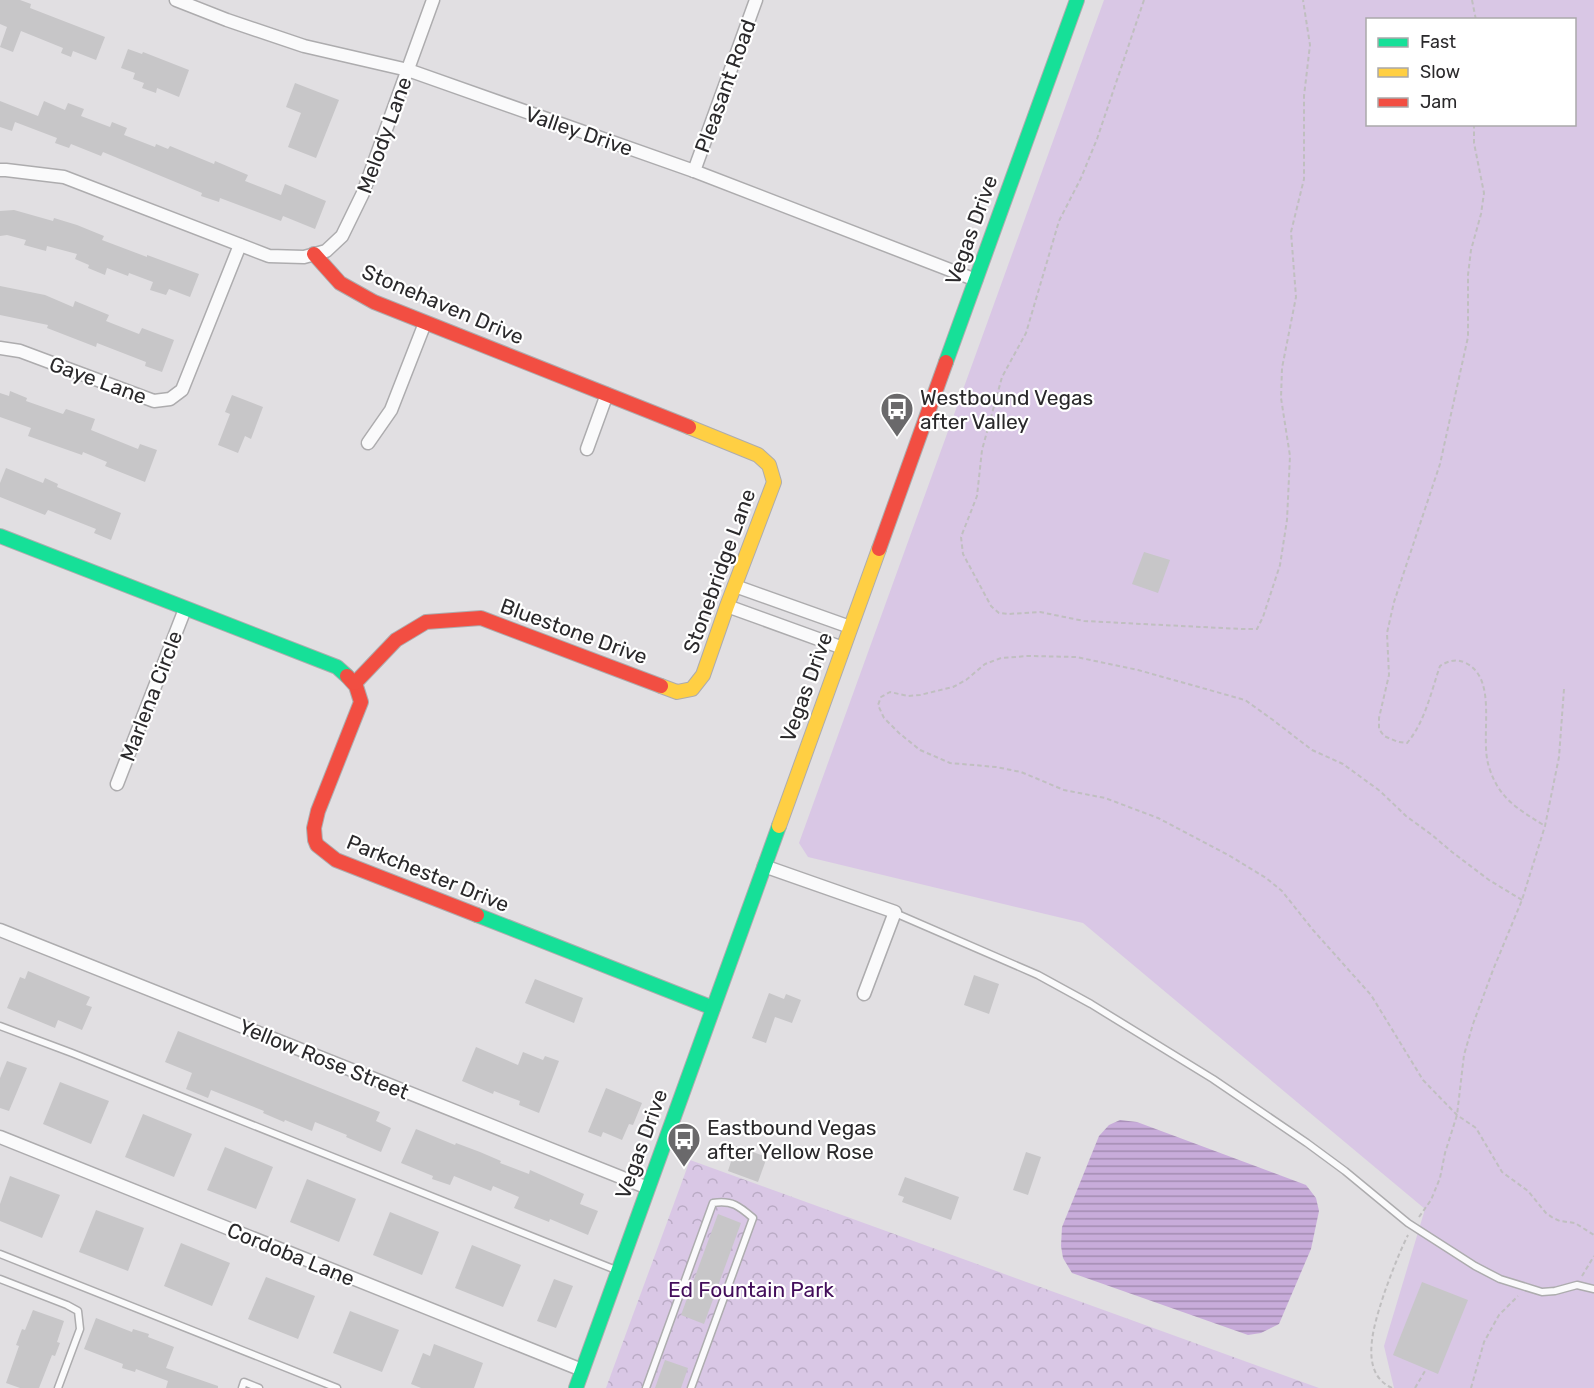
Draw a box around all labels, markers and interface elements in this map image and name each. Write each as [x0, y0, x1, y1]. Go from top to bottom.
street label: Pleasant Road [689, 16, 761, 156]
legend [1366, 18, 1576, 126]
text: Fast [1420, 31, 1456, 53]
text: Slow [1420, 61, 1460, 83]
street label: Melody Lane [351, 73, 417, 197]
text: Jam [1420, 91, 1457, 113]
street label: Valley Drive [522, 101, 636, 161]
street label: Vegas Drive [940, 172, 1002, 288]
street label: Stonehaven Drive [358, 259, 528, 349]
street label: Gaye Lane [46, 351, 150, 409]
place label: Westbound Vegas after Valley [920, 385, 1093, 434]
bus stop icon: Westbound Vegas after Valley [879, 391, 915, 438]
street label: Stonebridge Lane [678, 485, 760, 657]
street label: Bluestone Drive [497, 593, 651, 669]
street label: Marlena Circle [115, 627, 187, 765]
street label: Vegas Drive [775, 629, 837, 745]
street label: Parkchester Drive [343, 829, 513, 917]
street label: Yellow Rose Street [235, 1013, 413, 1105]
street label: Vegas Drive [610, 1086, 672, 1202]
place label: Eastbound Vegas after Yellow Rose [707, 1115, 876, 1164]
bus stop icon: Eastbound Vegas after Yellow Rose [666, 1121, 702, 1168]
street label: Cordoba Lane [224, 1217, 358, 1291]
park label: Ed Fountain Park [668, 1277, 834, 1302]

